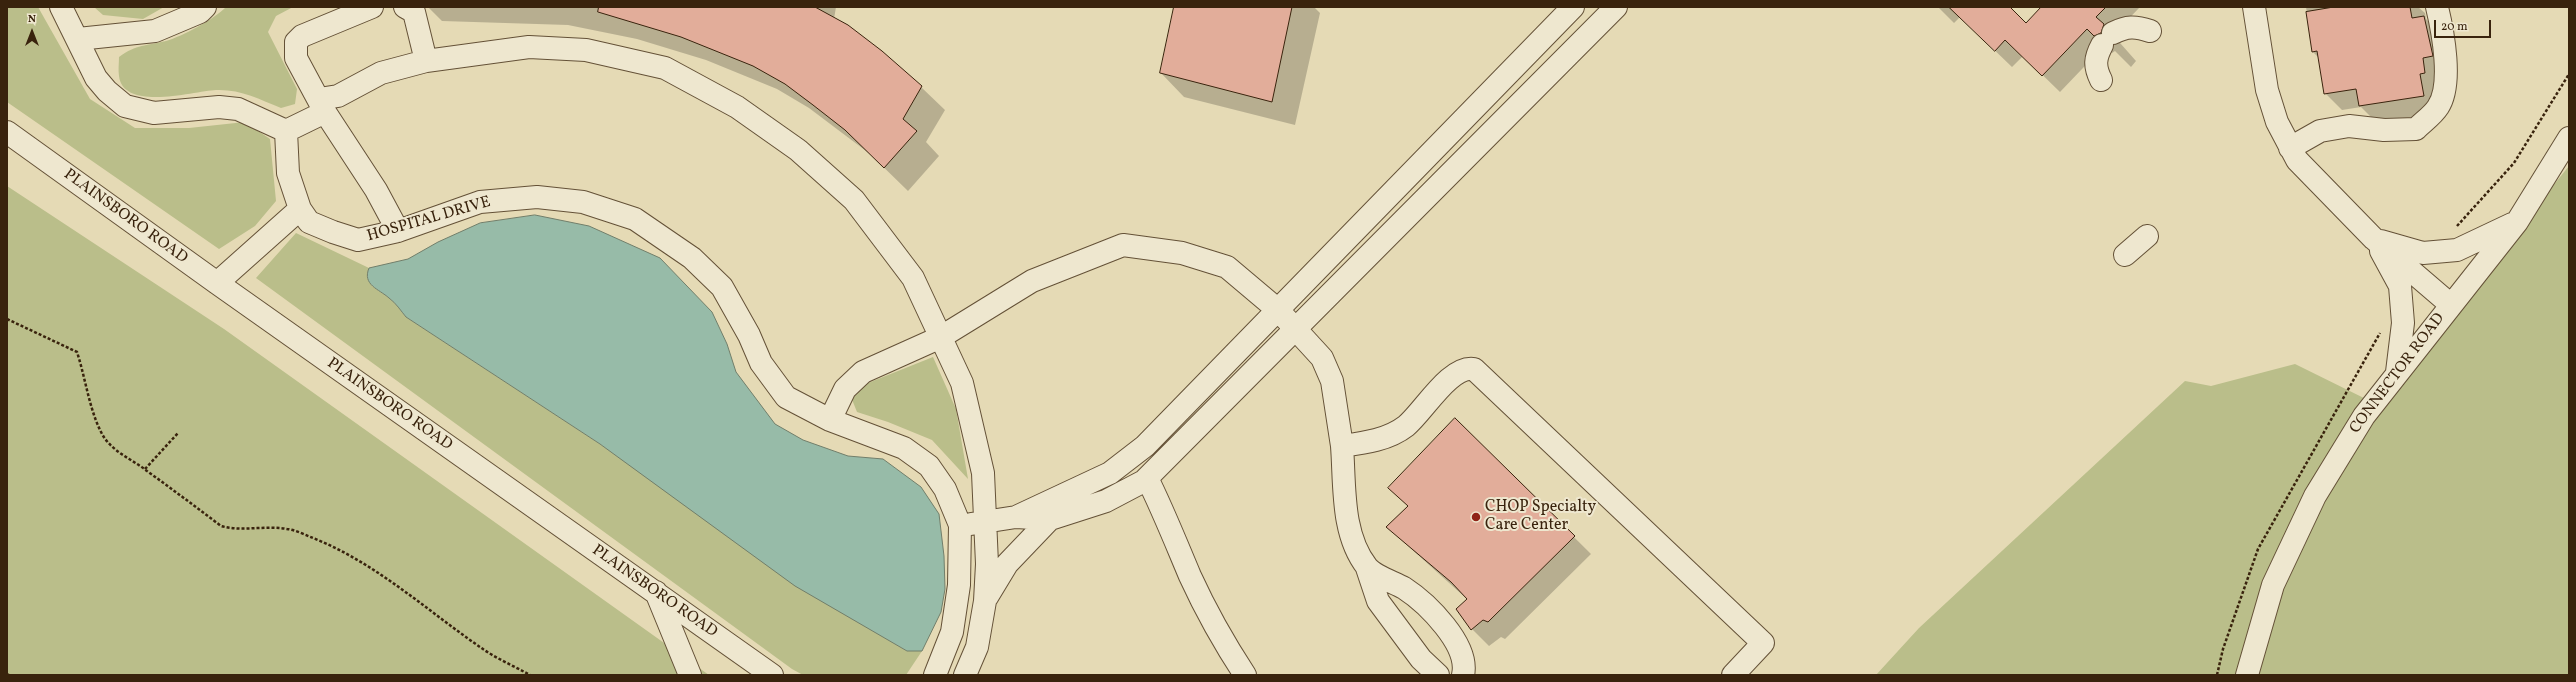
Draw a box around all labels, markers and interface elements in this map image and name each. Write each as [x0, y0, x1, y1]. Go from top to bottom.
north arrow [12, 12, 52, 52]
text: N [28, 12, 36, 27]
scale bar [2436, 12, 2493, 38]
text: 20 m [2441, 19, 2468, 35]
street label: PLAINSBORO ROAD [59, 166, 191, 268]
street label: HOSPITAL DRIVE [365, 193, 493, 247]
street label: CONNECTOR ROAD [2346, 310, 2450, 438]
street label: PLAINSBORO ROAD [323, 355, 455, 455]
place label: CHOP Specialty Care Center [1485, 498, 1596, 536]
marker: CHOP Specialty Care Center [1470, 511, 1482, 523]
street label: PLAINSBORO ROAD [588, 542, 720, 642]

